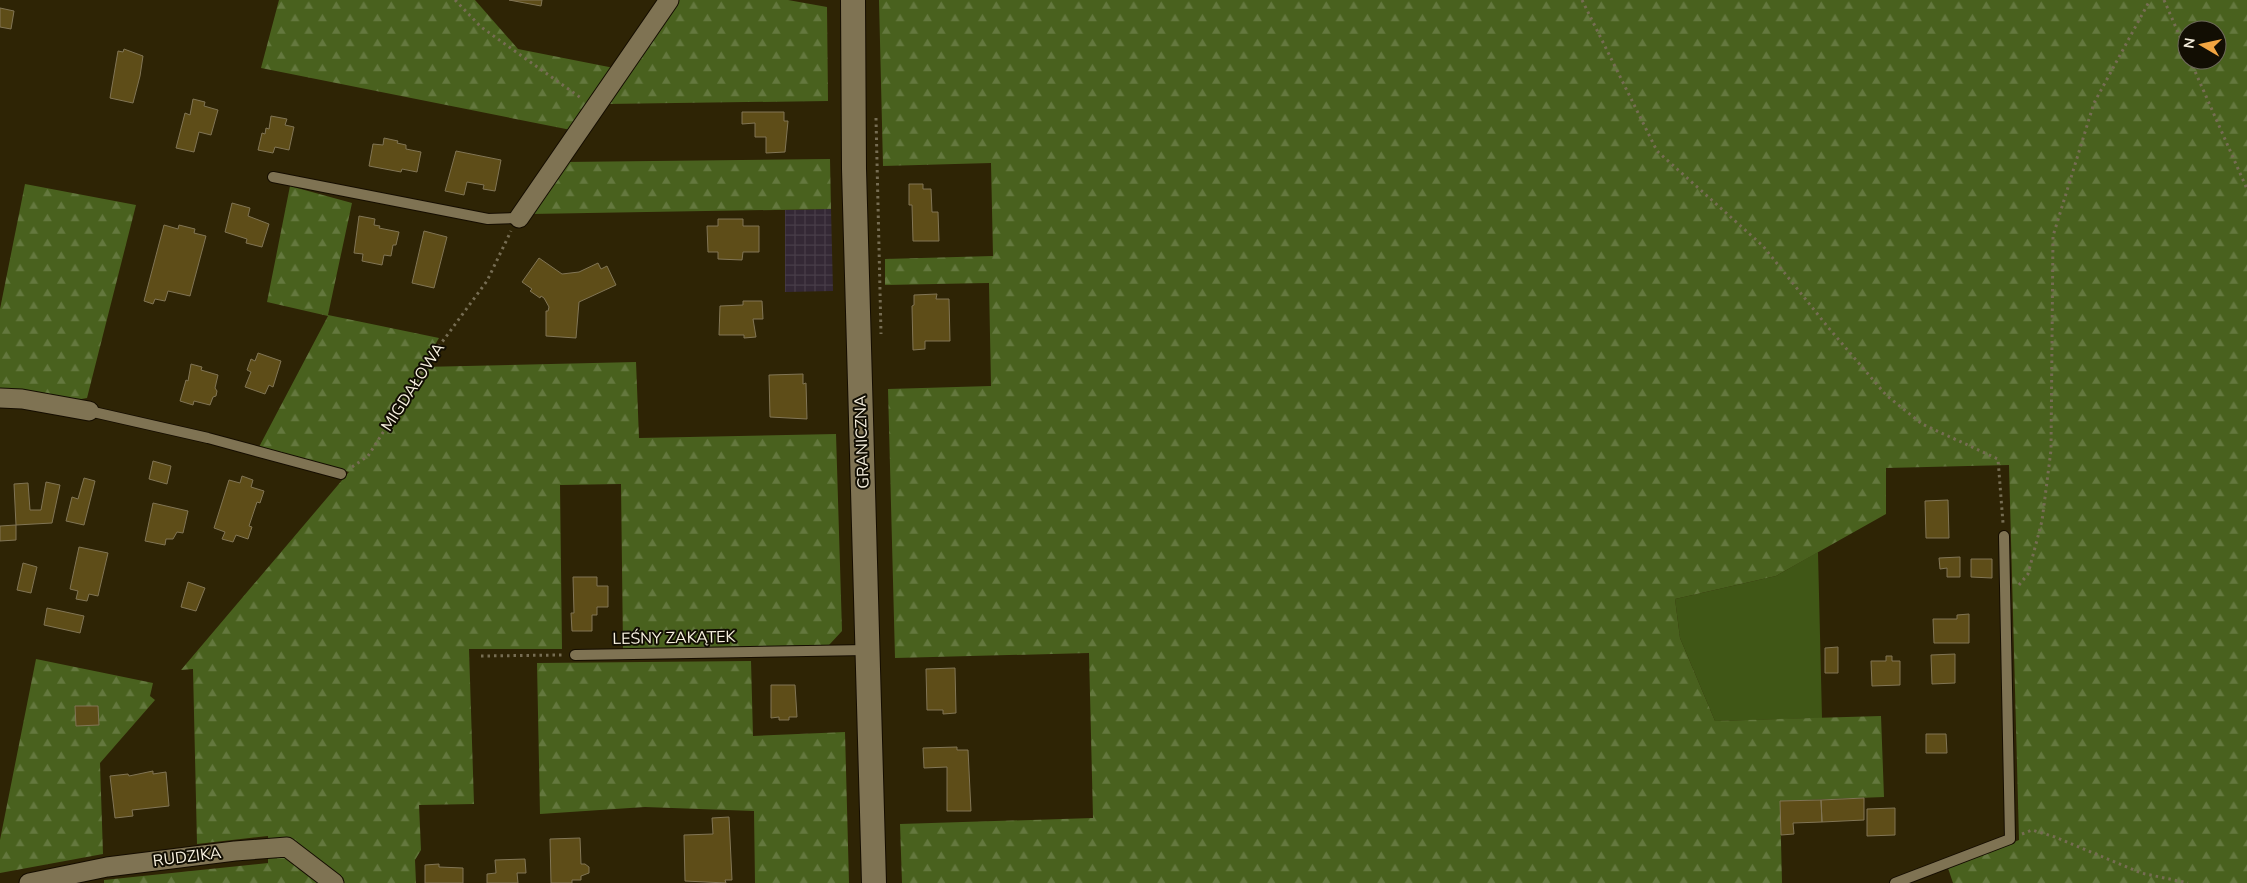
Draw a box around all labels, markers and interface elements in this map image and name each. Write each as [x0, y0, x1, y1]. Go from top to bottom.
north arrow [2177, 20, 2227, 70]
text: N [2179, 36, 2200, 50]
street label: MIGDAŁOWA [376, 338, 450, 435]
street label: GRANICZNA [849, 395, 875, 489]
street label: LEŚNY ZAKĄTEK [612, 626, 737, 650]
street label: RUDZIKA [152, 842, 223, 872]

